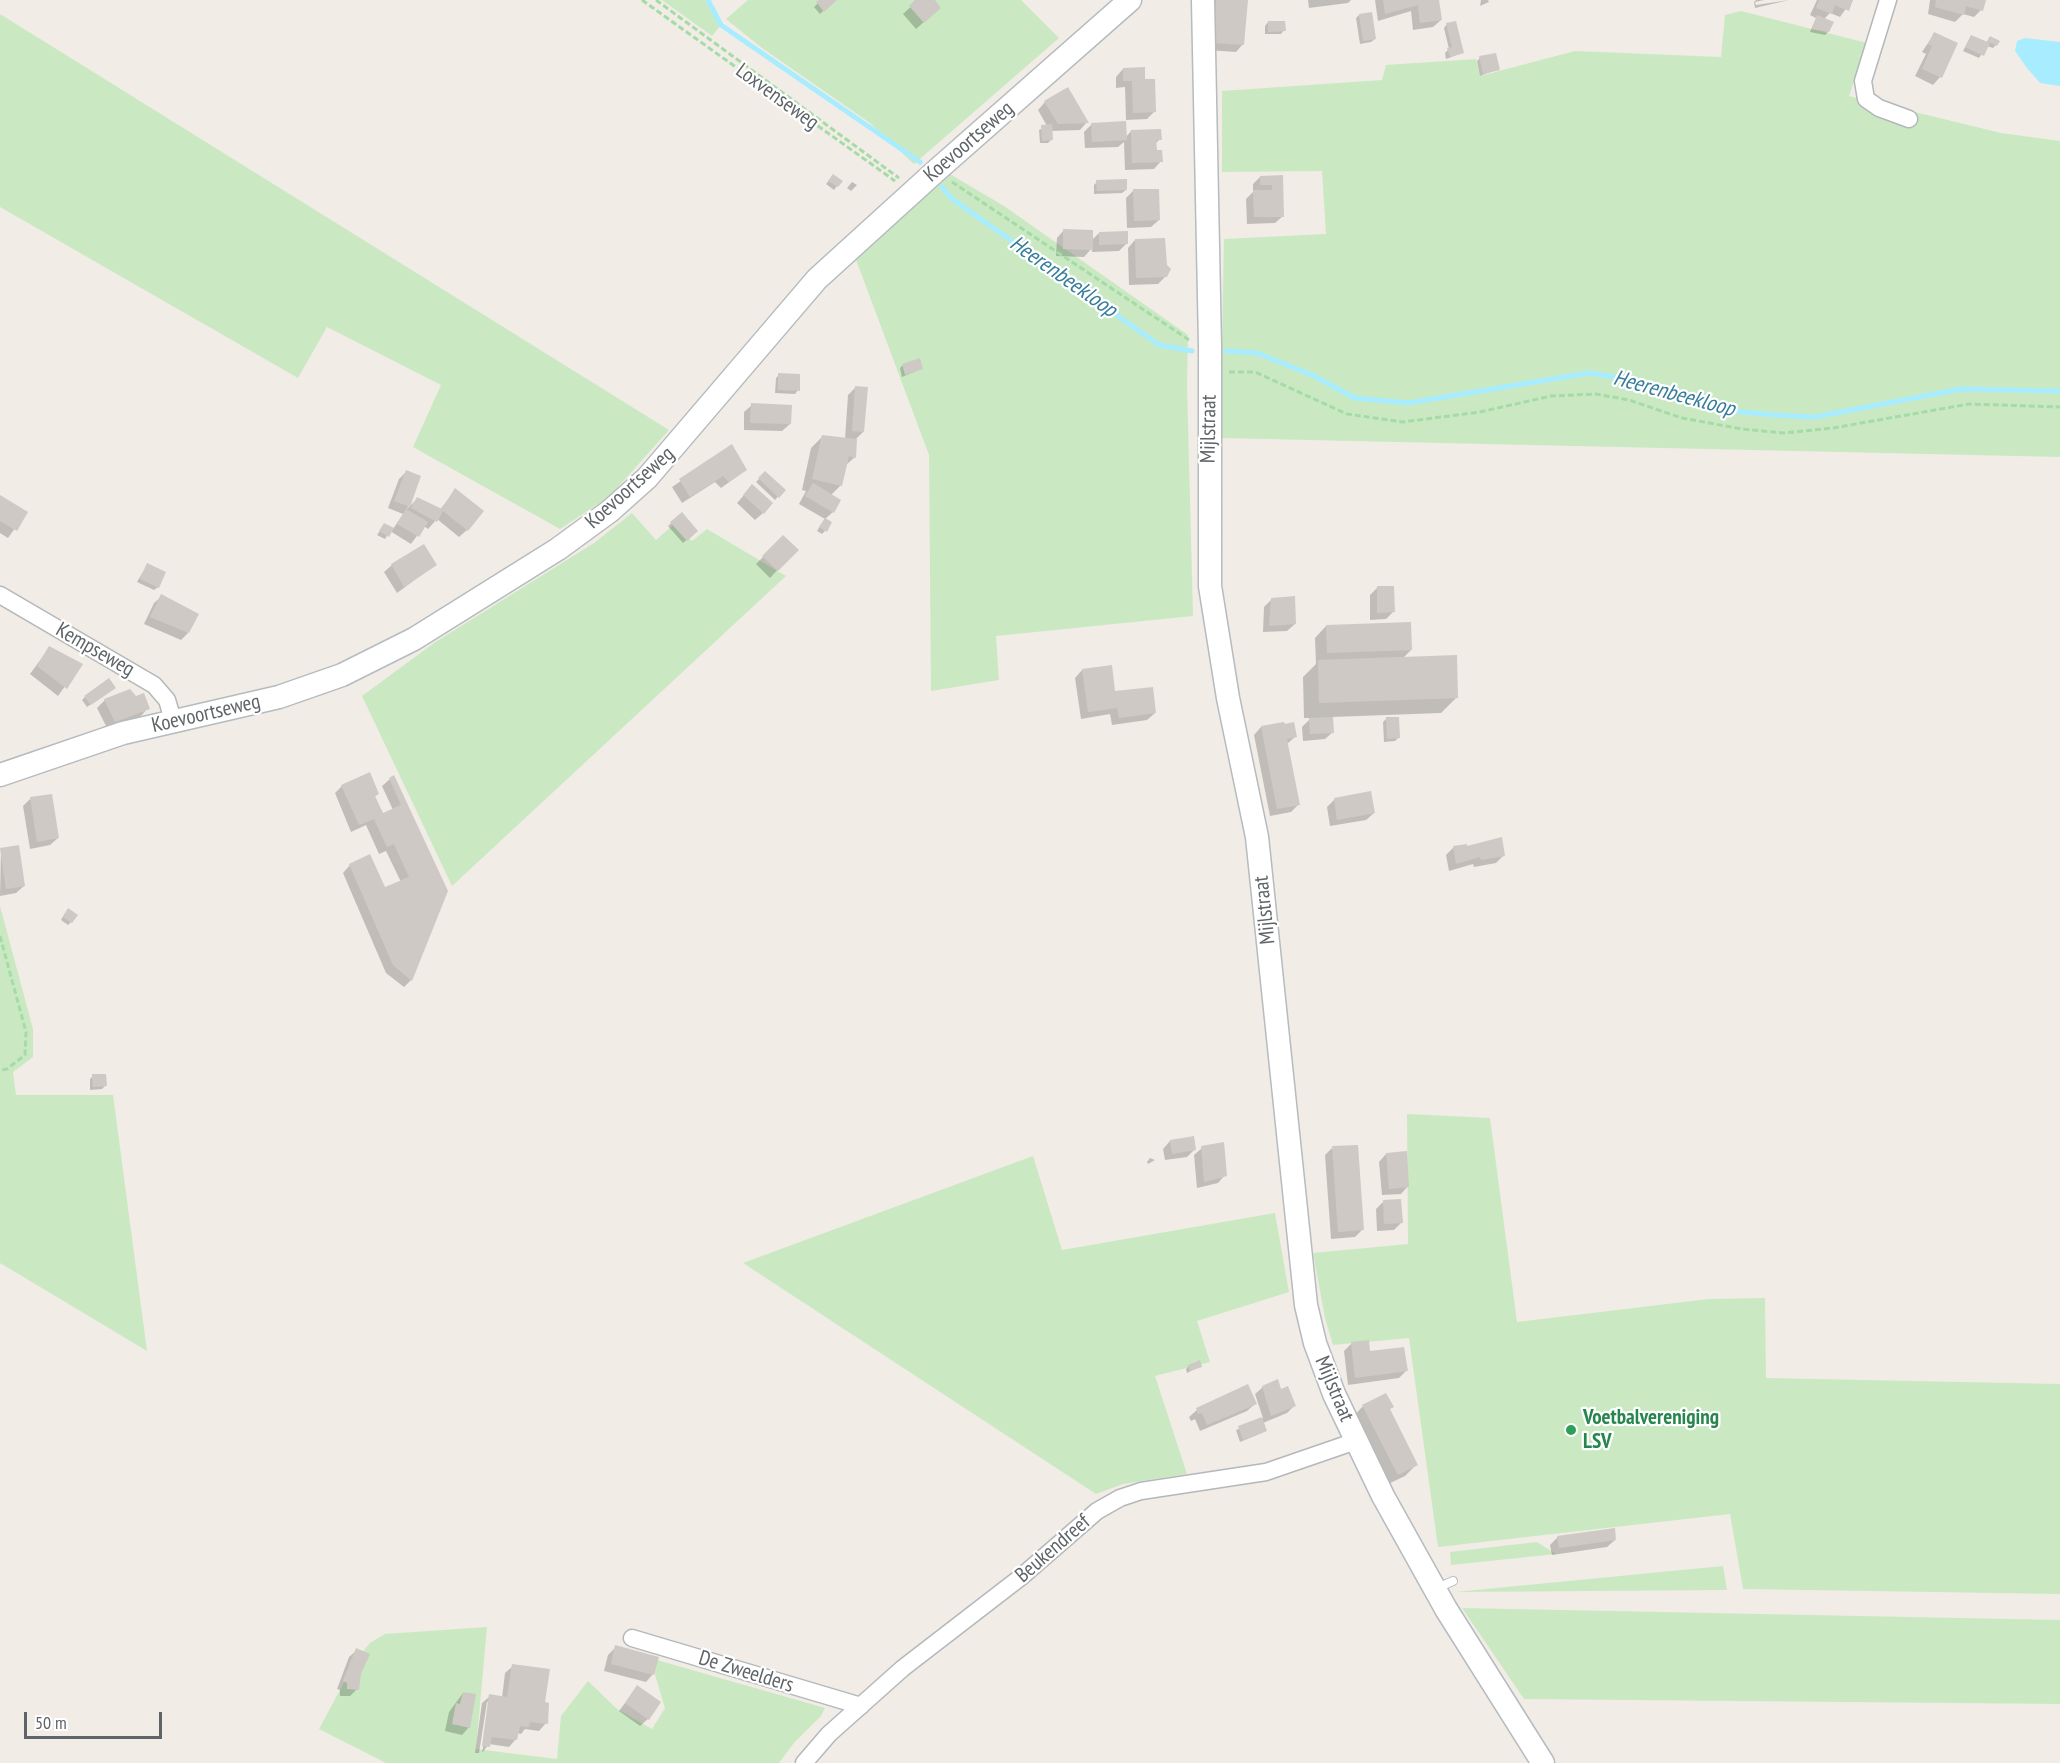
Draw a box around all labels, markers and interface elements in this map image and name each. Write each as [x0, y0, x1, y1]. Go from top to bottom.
street label: Loxvenseweg [731, 58, 823, 136]
street label: Koevoortseweg [919, 96, 1019, 188]
water label: Heerenbeekloop [1005, 231, 1121, 323]
water label: Heerenbeekloop [1611, 365, 1737, 423]
street label: Mijlstraat [1196, 395, 1222, 463]
street label: Koevoortseweg [580, 442, 680, 534]
street label: Kempseweg [51, 617, 139, 683]
street label: Koevoortseweg [149, 689, 263, 739]
street label: Mijlstraat [1249, 875, 1281, 945]
street label: Mijlstraat [1309, 1353, 1359, 1425]
place label: Voetbalvereniging LSV [1583, 1405, 1719, 1455]
marker: Voetbalvereniging LSV [1564, 1423, 1578, 1437]
street label: Beukendreef [1010, 1510, 1096, 1588]
street label: De Zweelders [696, 1646, 796, 1698]
scale bar [27, 1700, 165, 1738]
text: 50 m [35, 1711, 67, 1734]

